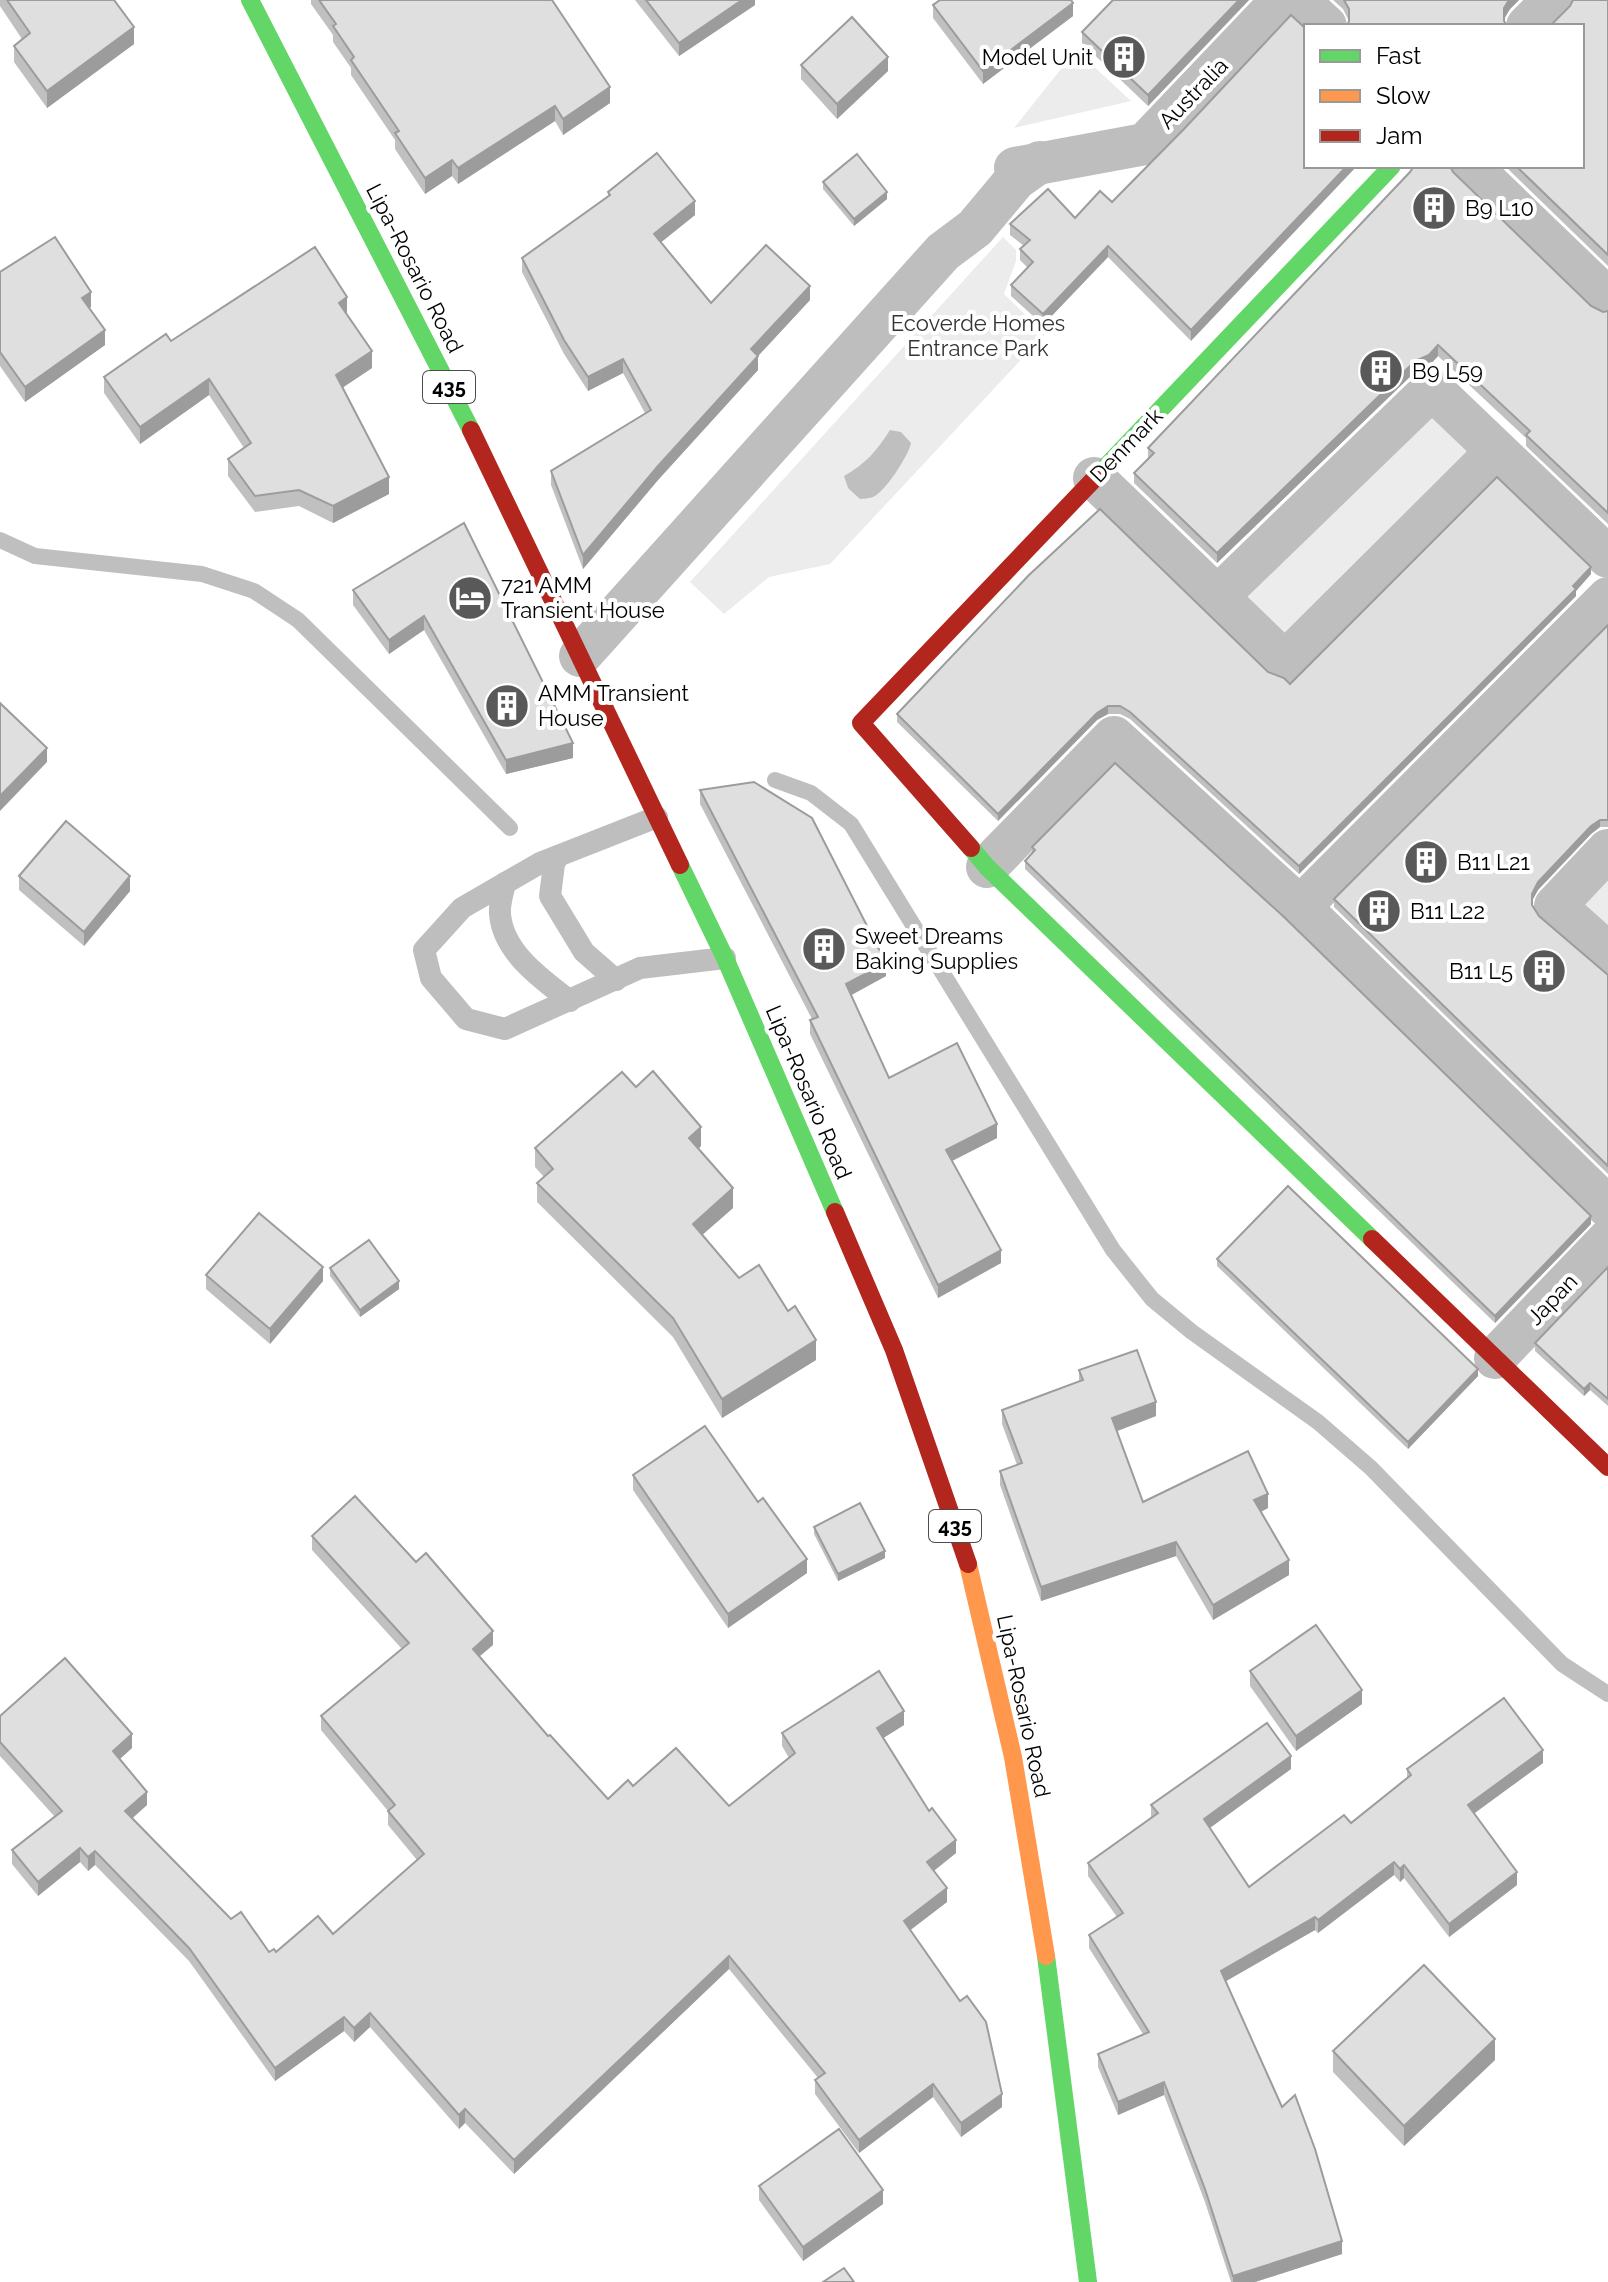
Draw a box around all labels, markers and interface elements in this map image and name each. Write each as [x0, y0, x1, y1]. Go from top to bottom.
legend [1304, 24, 1584, 168]
building icon: Model Unit [1100, 33, 1148, 81]
text: Fast [1376, 41, 1421, 70]
place label: Model Unit [982, 44, 1094, 70]
street label: Australia [1153, 52, 1233, 134]
text: Slow [1376, 81, 1431, 110]
text: Jam [1376, 121, 1422, 150]
street label: Lipa-Rosario Road [361, 179, 469, 357]
building icon: B9 L10 [1410, 184, 1458, 232]
place label: B9 L10 [1465, 195, 1534, 221]
park label: Ecoverde Homes Entrance Park [891, 310, 1065, 361]
building icon: B9 L59 [1357, 347, 1405, 395]
place label: B9 L59 [1412, 358, 1483, 384]
road number: 435 [423, 371, 475, 403]
street label: Denmark [1084, 402, 1168, 488]
place label: 721 AMM Transient House [501, 572, 665, 623]
hotel icon: 721 AMM Transient House [446, 574, 494, 622]
place label: AMM Transient House [538, 680, 689, 731]
building icon: AMM Transient House [483, 682, 531, 730]
building icon: B11 L21 [1402, 838, 1450, 886]
place label: B11 L21 [1457, 849, 1530, 875]
building icon: B11 L22 [1355, 887, 1403, 935]
place label: B11 L22 [1410, 898, 1485, 924]
place label: Sweet Dreams Baking Supplies [855, 923, 1018, 974]
building icon: Sweet Dreams Baking Supplies [800, 925, 848, 973]
building icon: B11 L5 [1520, 947, 1568, 995]
place label: B11 L5 [1449, 958, 1513, 984]
street label: Lipa-Rosario Road [761, 1001, 857, 1183]
street label: Japan [1522, 1268, 1582, 1330]
road number: 435 [929, 1510, 981, 1542]
street label: Lipa-Rosario Road [992, 1612, 1056, 1800]

